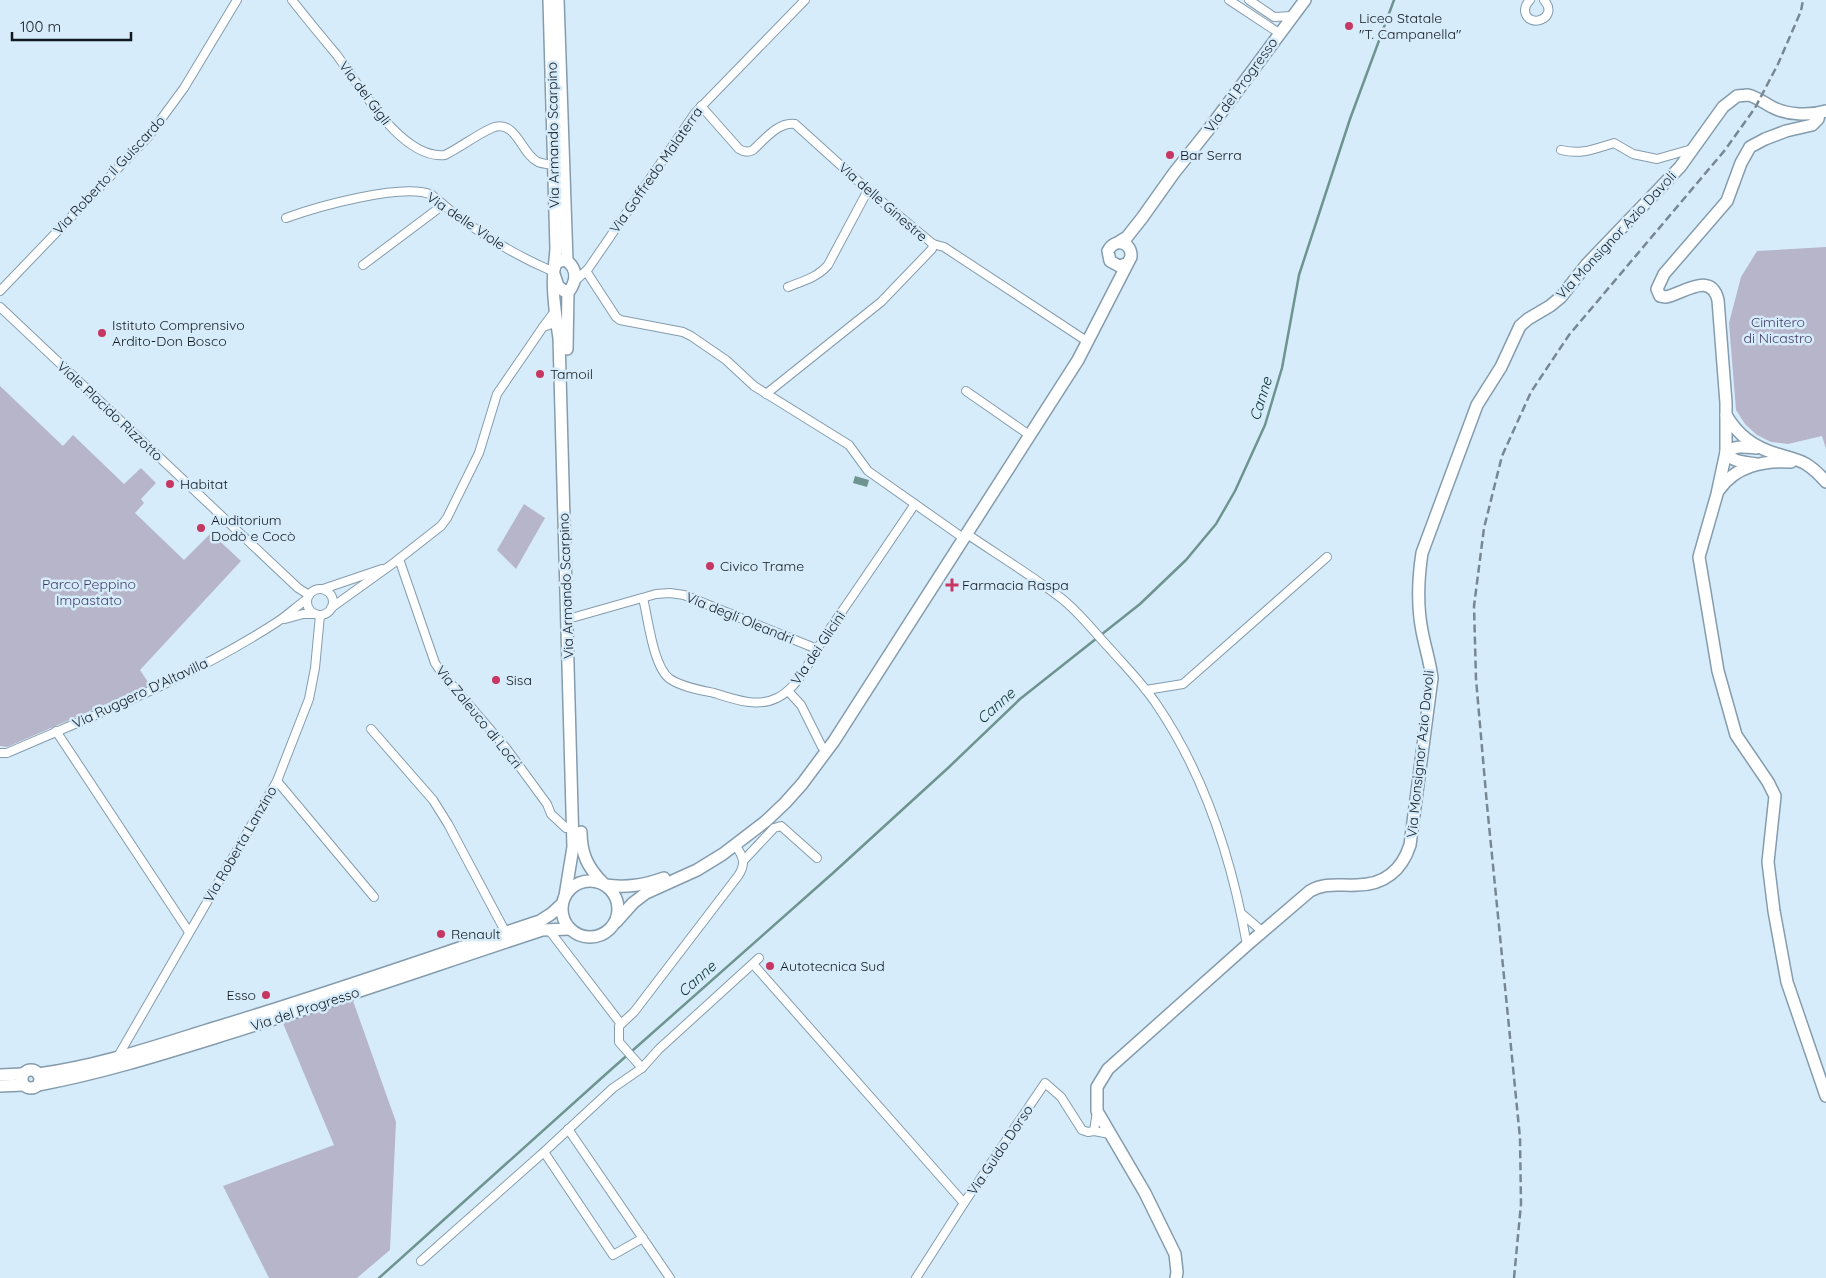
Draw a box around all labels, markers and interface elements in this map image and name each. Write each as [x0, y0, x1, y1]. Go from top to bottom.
place label: Liceo Statale "T. Campanella" [1359, 9, 1461, 43]
scale bar [12, 10, 131, 42]
text: 100 m [20, 17, 61, 36]
marker: Liceo Statale "T. Campanella" [1343, 20, 1355, 32]
street label: Via del Progresso [1200, 34, 1282, 136]
street label: Via dei Gigli [335, 57, 395, 129]
street label: Via Armando Scarpino [543, 62, 563, 208]
street label: Via Goffredo Malaterra [606, 103, 706, 237]
street label: Via Roberto il Guiscardo [49, 112, 169, 238]
place label: Bar Serra [1180, 146, 1242, 164]
marker: Bar Serra [1164, 149, 1176, 161]
street label: Via delle Ginestre [835, 158, 931, 246]
street label: Via Monsignor Azio Davoli [1552, 167, 1680, 303]
street label: Via delle Viole [423, 188, 509, 254]
park label: Cimitero di Nicastro [1743, 313, 1813, 347]
place label: Istituto Comprensivo Ardito-Don Bosco [112, 316, 245, 350]
marker: Istituto Comprensivo Ardito-Don Bosco [96, 327, 108, 339]
street label: Viale Placido Rizzotto [53, 357, 167, 465]
place label: Tamoil [550, 365, 593, 383]
marker: Tamoil [534, 368, 546, 380]
water label: Canne [1245, 374, 1276, 423]
place label: Habitat [180, 475, 228, 493]
marker: Habitat [164, 478, 176, 490]
place label: Auditorium Dodò e Cocò [211, 511, 295, 545]
street label: Via Armando Scarpino [554, 513, 578, 659]
marker: Auditorium Dodò e Cocò [195, 522, 207, 534]
place label: Civico Trame [720, 557, 804, 575]
marker: Civico Trame [704, 560, 716, 572]
park label: Parco Peppino Impastato [42, 575, 136, 609]
place label: Farmacia Raspa [962, 576, 1069, 594]
marker: Farmacia Raspa [946, 579, 958, 591]
street label: Via degli Oleandri [683, 588, 797, 648]
street label: Via dei Glicini [787, 608, 849, 688]
street label: Via Ruggero D'Altavilla [69, 654, 211, 732]
street label: Via Zaleuco di Locri [432, 662, 526, 772]
street label: Via Monsignor Azio Davoli [1402, 669, 1438, 839]
place label: Sisa [506, 671, 532, 689]
marker: Sisa [490, 674, 502, 686]
water label: Canne [973, 683, 1019, 728]
street label: Via Roberta Lanzino [199, 783, 281, 905]
place label: Renault [451, 925, 501, 943]
marker: Renault [435, 928, 447, 940]
water label: Canne [674, 956, 720, 1001]
place label: Autotecnica Sud [780, 957, 885, 975]
marker: Autotecnica Sud [764, 960, 776, 972]
street label: Via del Progresso [248, 983, 362, 1035]
place label: Esso [226, 986, 256, 1004]
marker: Esso [260, 989, 272, 1001]
street label: Via Guido Dorso [963, 1101, 1037, 1199]

